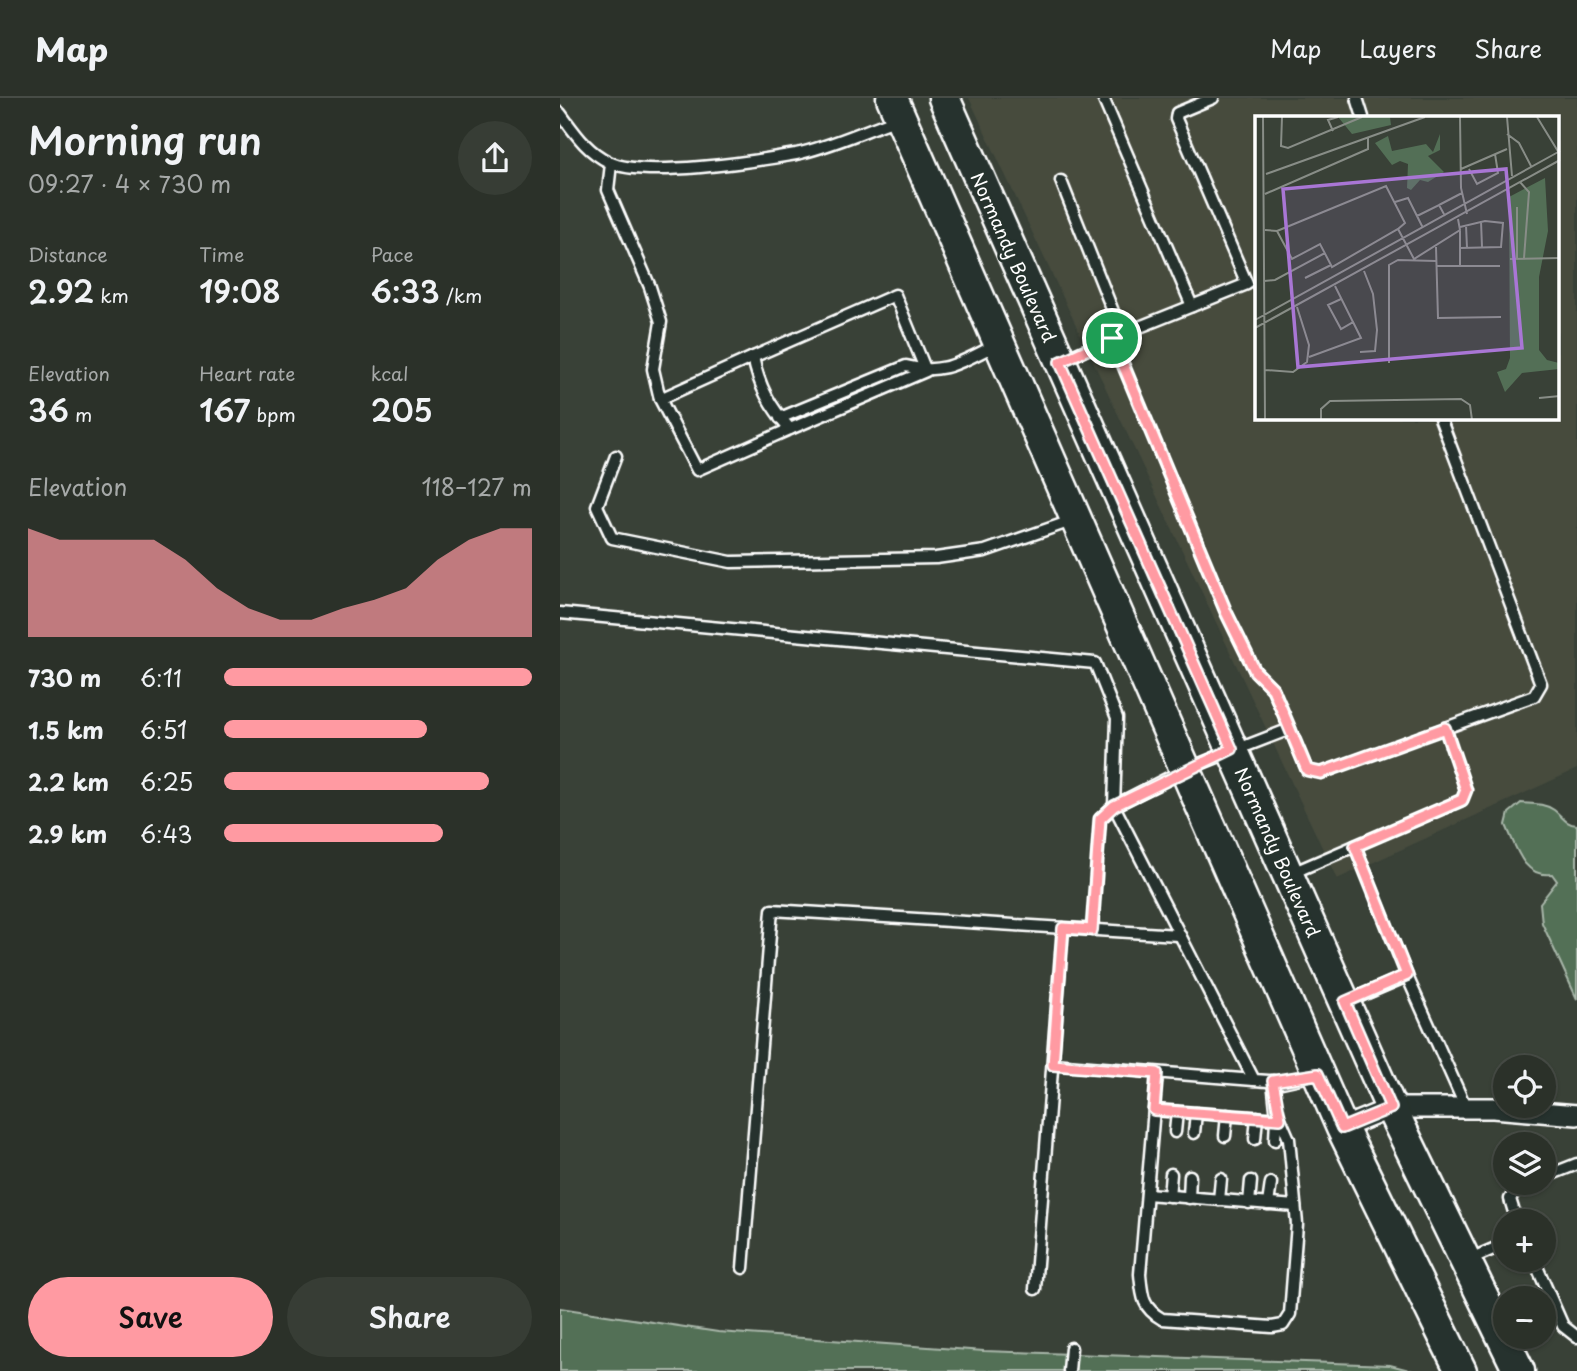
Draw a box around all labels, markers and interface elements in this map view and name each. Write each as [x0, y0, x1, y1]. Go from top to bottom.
text: Map [35, 23, 108, 73]
text: Map [1270, 30, 1321, 66]
text: Layers [1359, 30, 1436, 66]
text: Share [1474, 30, 1542, 66]
text: Morning run [28, 111, 262, 168]
inset map [1255, 116, 1560, 420]
button: share [458, 121, 532, 195]
text: 09:27 · 4 × 730 m [28, 166, 231, 201]
street label: Normandy Boulevard [964, 168, 1064, 346]
text: Distance [28, 240, 108, 268]
text: Time [199, 240, 244, 268]
text: Pace [371, 240, 414, 268]
text: 2.92 [28, 268, 94, 313]
text: 19:08 [199, 268, 281, 313]
text: 6:33 [371, 268, 440, 313]
text: km [94, 281, 129, 309]
text: /km [440, 281, 482, 309]
pin [1082, 308, 1142, 368]
icon: arrive [1093, 319, 1131, 357]
text: Elevation [28, 359, 110, 387]
text: Heart rate [199, 359, 295, 387]
text: kcal [371, 359, 409, 387]
text: 36 [28, 387, 69, 432]
text: 167 [199, 387, 250, 432]
text: 205 [371, 387, 433, 432]
text: m [69, 400, 92, 428]
text: bpm [250, 400, 296, 428]
text: Elevation [28, 469, 127, 504]
text: 118–127 m [421, 469, 532, 504]
text: 730 m [28, 660, 101, 695]
text: 6:11 [140, 660, 182, 695]
text: 1.5 km [28, 712, 104, 747]
text: 6:51 [140, 712, 187, 747]
street label: Normandy Boulevard [1228, 763, 1328, 941]
text: 2.2 km [28, 764, 109, 799]
text: 6:25 [140, 764, 193, 799]
text: 2.9 km [28, 816, 107, 851]
text: 6:43 [140, 816, 193, 851]
map controls [1493, 1055, 1556, 1349]
button: locate [1493, 1055, 1556, 1118]
button: layers [1493, 1132, 1556, 1195]
button: + [1493, 1209, 1556, 1272]
button: Save [28, 1277, 273, 1357]
button: Share [287, 1277, 532, 1357]
button: − [1493, 1286, 1556, 1349]

